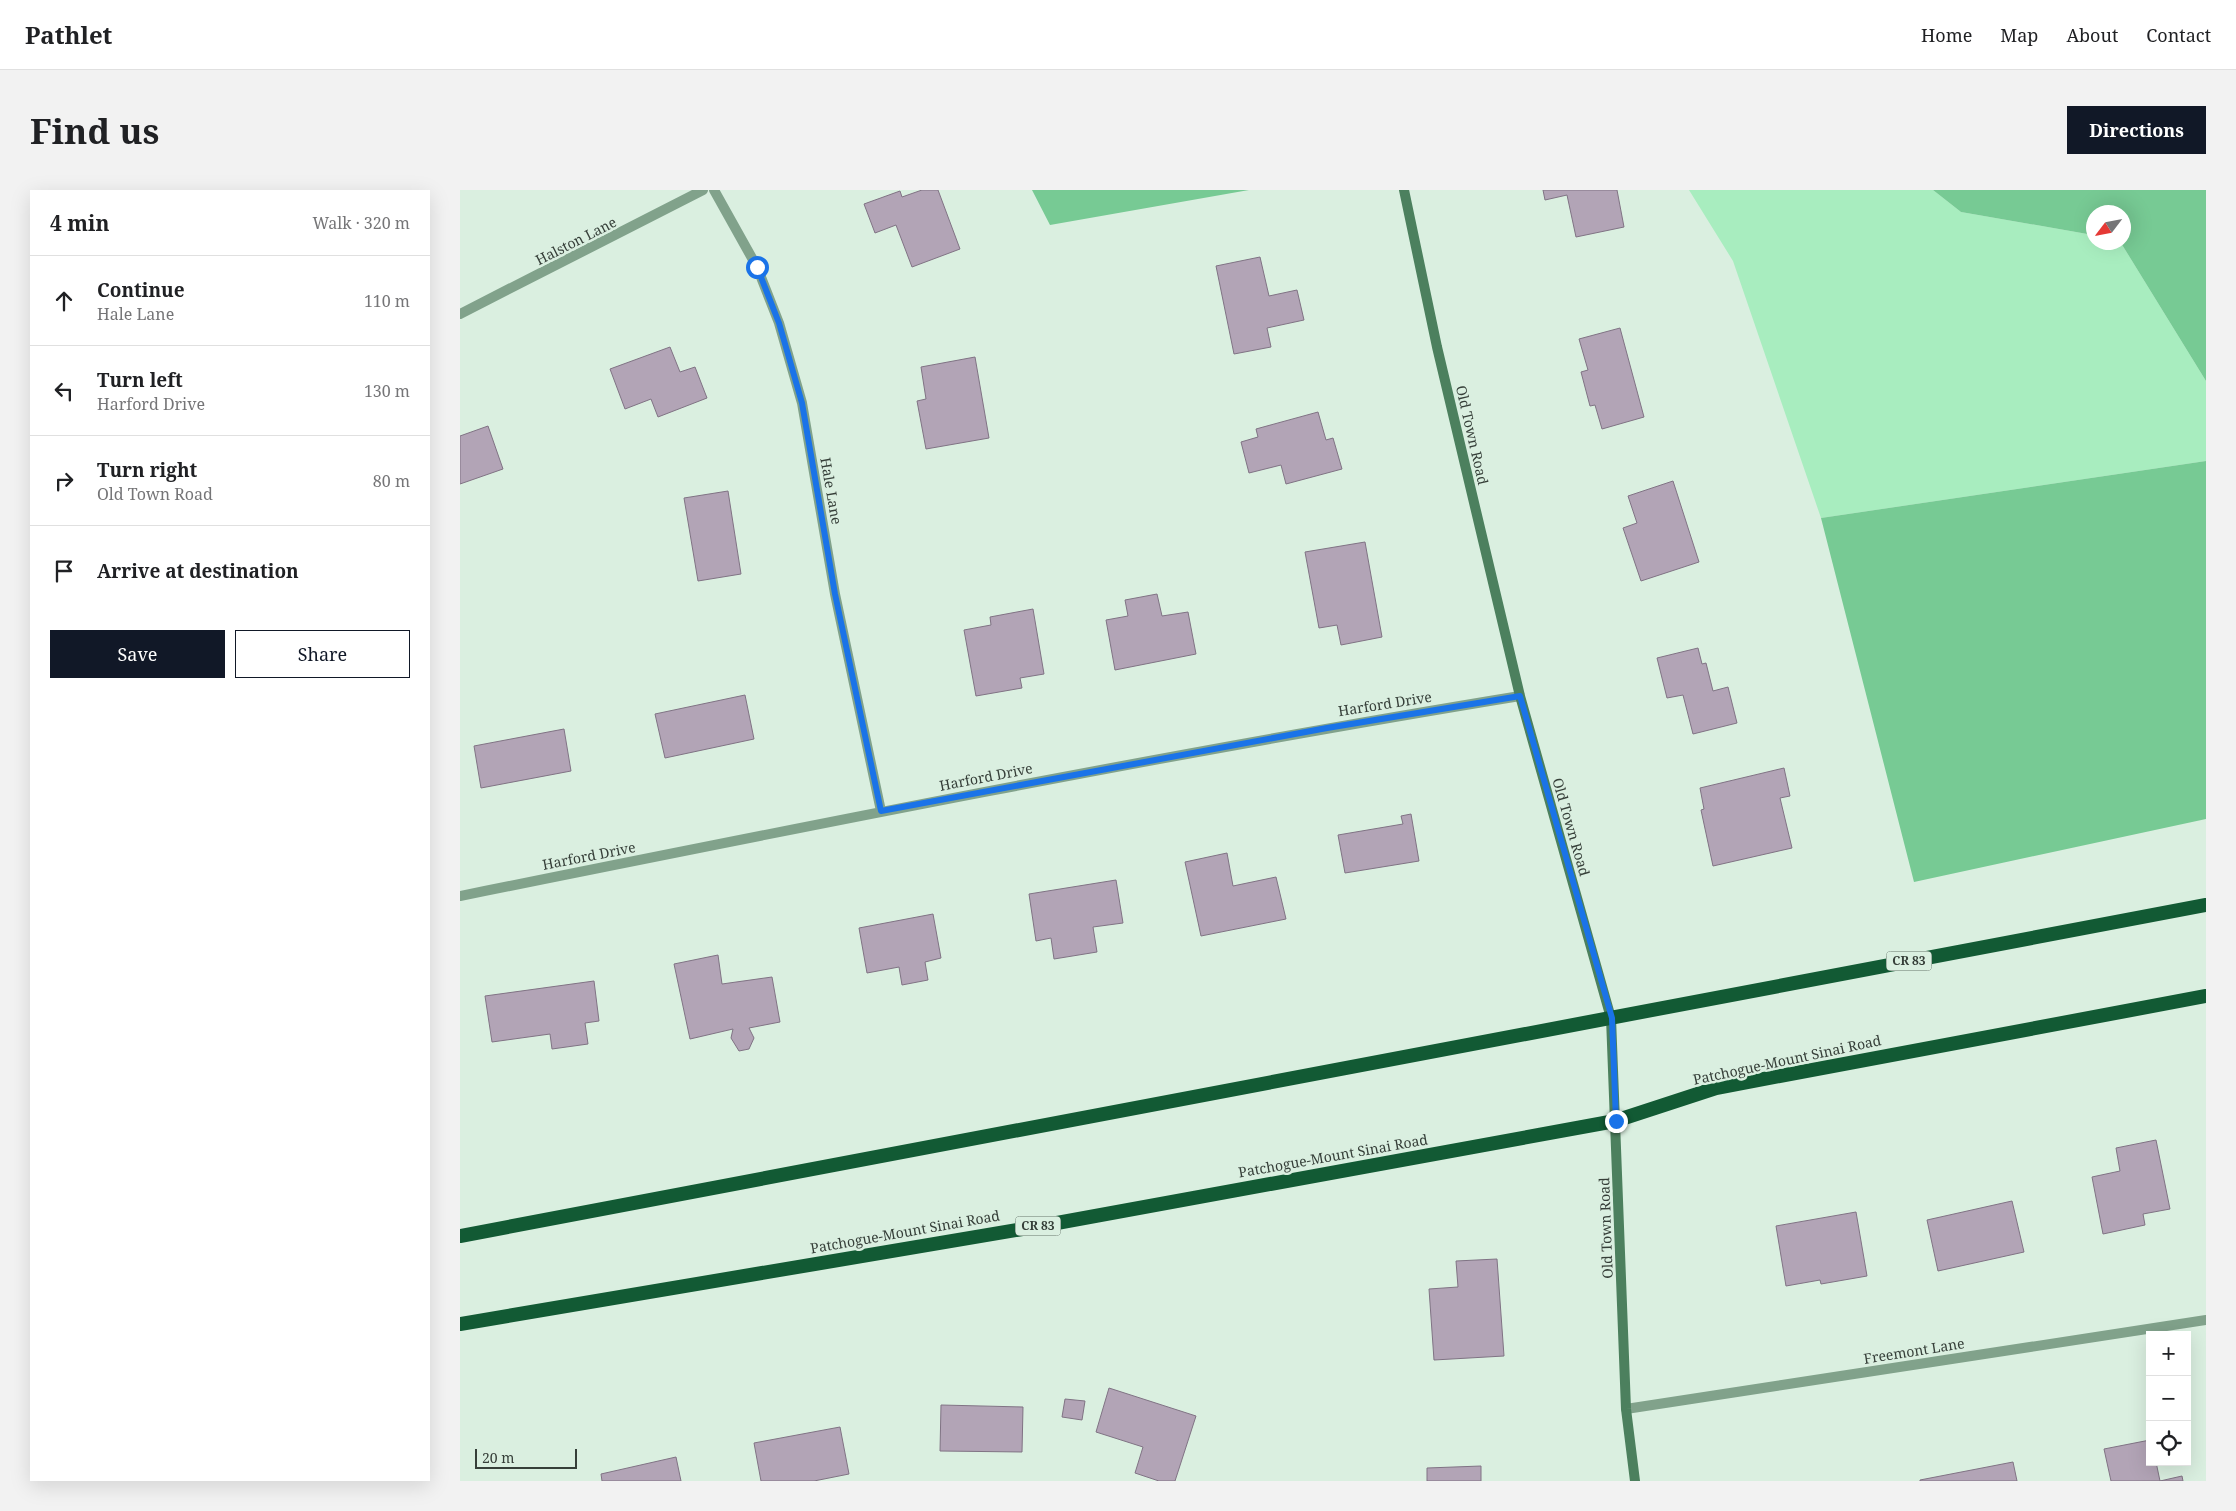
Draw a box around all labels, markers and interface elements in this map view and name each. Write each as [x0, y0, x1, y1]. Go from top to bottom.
text: Pathlet [25, 18, 112, 51]
text: Home [1921, 23, 1972, 47]
text: Map [2000, 23, 2038, 47]
text: About [2066, 23, 2118, 47]
text: Contact [2146, 23, 2211, 47]
button: Directions [2067, 106, 2206, 154]
text: Find us [30, 107, 159, 154]
north arrow [2086, 205, 2131, 250]
text: 4 min [50, 209, 109, 237]
text: Walk · 320 m [313, 212, 410, 234]
street label: Halston Lane [532, 212, 619, 269]
route start [746, 256, 769, 279]
text: Continue [97, 277, 185, 303]
icon: ahead [50, 287, 78, 315]
text: 110 m [364, 290, 410, 312]
text: Hale Lane [97, 303, 174, 325]
text: Turn left [97, 367, 183, 393]
icon: left [50, 377, 78, 405]
text: 130 m [364, 380, 410, 402]
street label: Old Town Road [1452, 383, 1493, 487]
text: Harford Drive [97, 393, 205, 415]
street label: Hale Lane [816, 456, 847, 526]
text: Turn right [97, 457, 197, 483]
icon: right [50, 467, 78, 495]
text: 80 m [373, 470, 410, 492]
text: Old Town Road [97, 483, 213, 505]
icon: arrive [50, 557, 78, 585]
text: Arrive at destination [97, 558, 299, 584]
button: Save [50, 630, 225, 678]
button: Share [235, 630, 410, 678]
street label: Harford Drive [1337, 687, 1433, 720]
street label: Harford Drive [938, 758, 1034, 795]
street label: Old Town Road [1548, 776, 1595, 879]
street label: Harford Drive [541, 837, 637, 874]
road number: CR 83 [1886, 951, 1932, 970]
street label: Patchogue-Mount Sinai Road [1691, 1030, 1883, 1089]
route end [1605, 1110, 1628, 1133]
street label: Patchogue-Mount Sinai Road [1237, 1129, 1429, 1182]
street label: Old Town Road [1594, 1177, 1617, 1279]
street label: Patchogue-Mount Sinai Road [809, 1205, 1001, 1258]
road number: CR 83 [1016, 1216, 1060, 1236]
map controls [2146, 1331, 2191, 1466]
button: + [2146, 1331, 2191, 1376]
street label: Freemont Lane [1862, 1333, 1966, 1368]
button: − [2146, 1376, 2191, 1421]
button: locate [2146, 1421, 2191, 1466]
scale bar [475, 1446, 578, 1469]
text: 20 m [482, 1448, 515, 1467]

